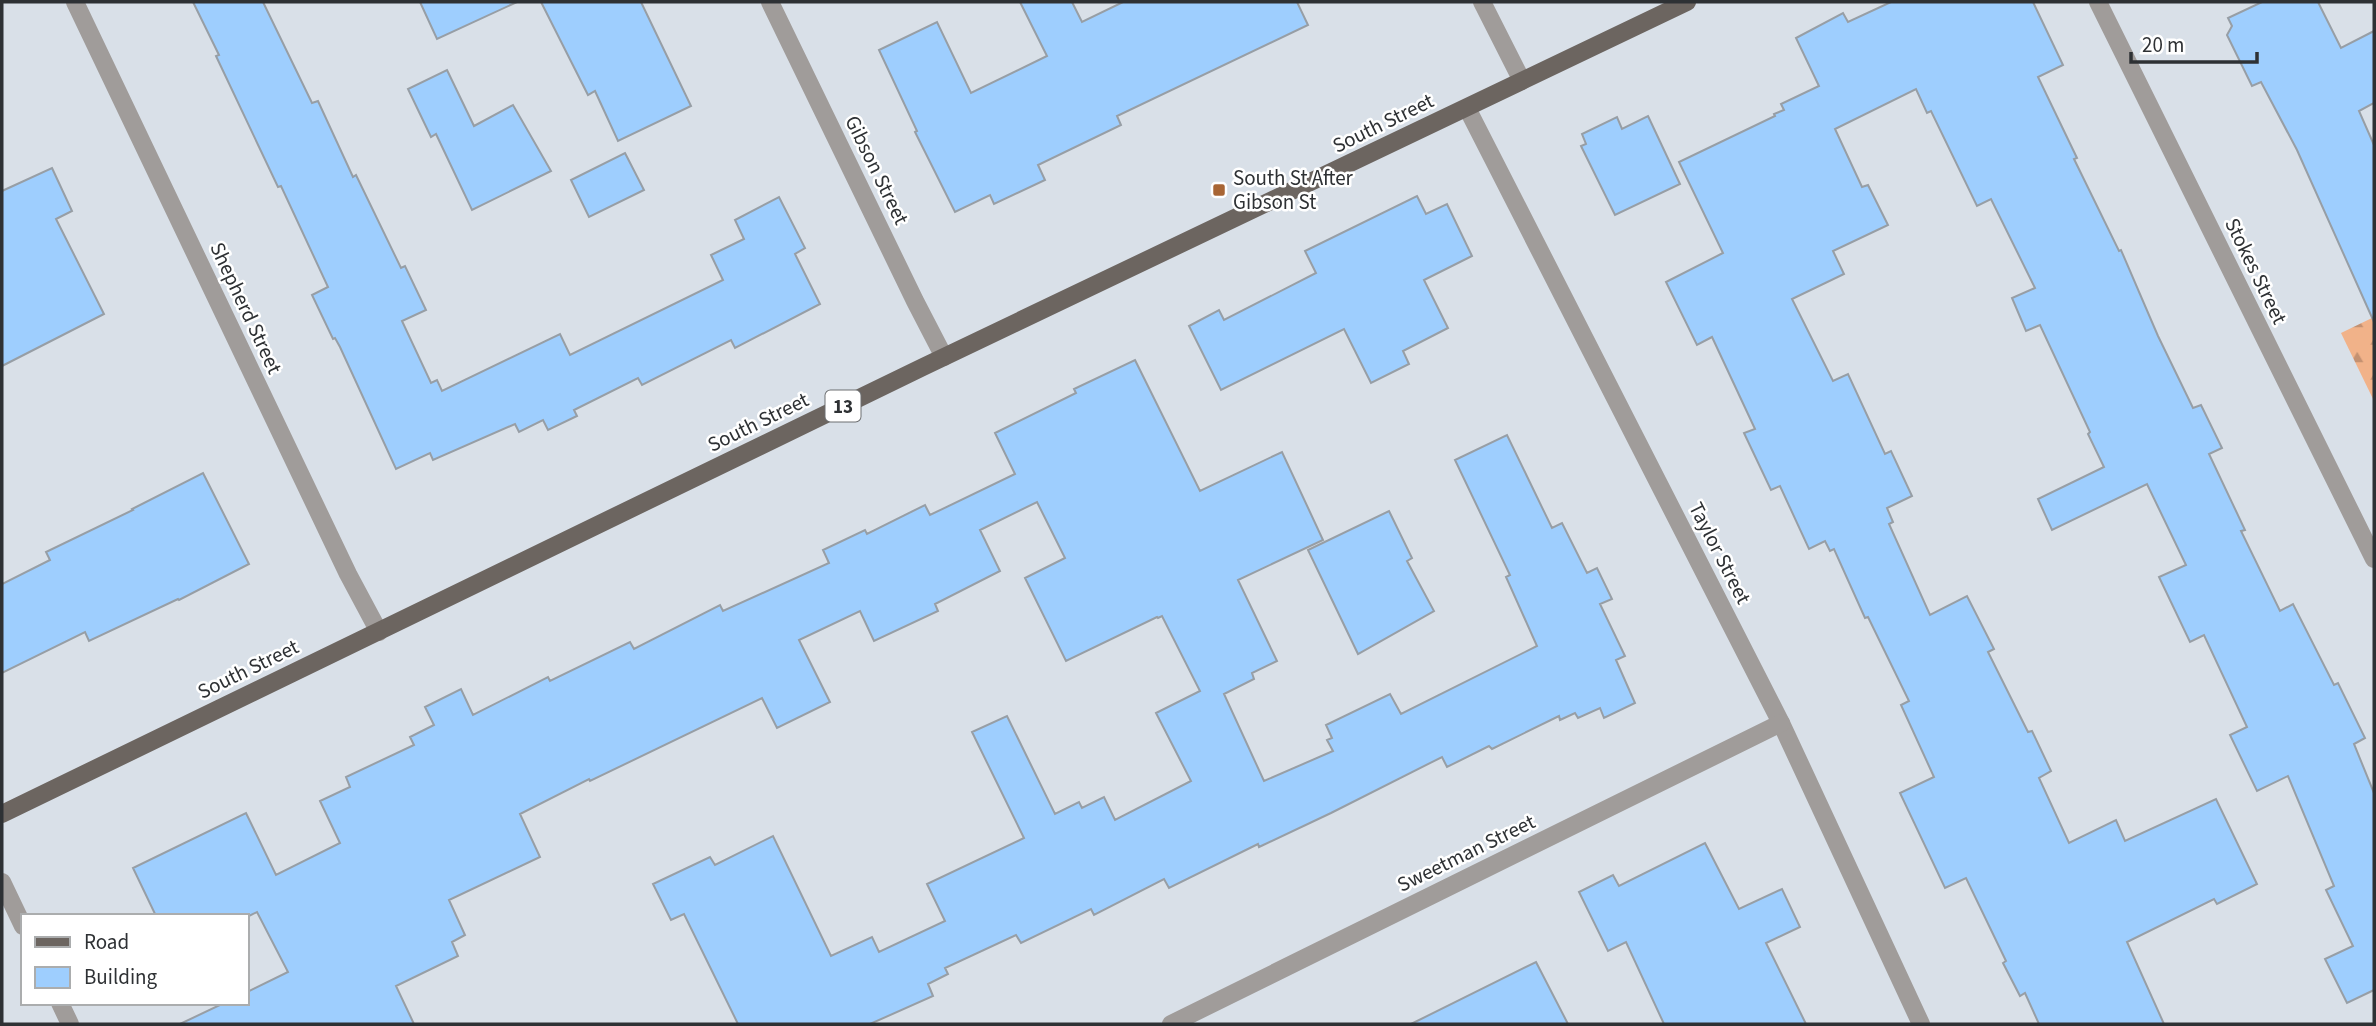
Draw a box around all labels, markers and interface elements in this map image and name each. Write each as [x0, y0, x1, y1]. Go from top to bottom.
scale bar [2131, 21, 2257, 65]
text: 20 m [2142, 30, 2184, 60]
street label: South Street [1327, 86, 1439, 160]
street label: Gibson Street [838, 110, 916, 230]
place label: South St After Gibson St [1233, 163, 1354, 217]
marker: South St After Gibson St [1211, 182, 1227, 198]
street label: Stokes Street [2217, 213, 2295, 329]
street label: Shepherd Street [202, 237, 290, 379]
street label: South Street [702, 385, 814, 459]
road number: 13 [826, 390, 860, 422]
street label: Taylor Street [1681, 497, 1759, 609]
street label: South Street [192, 632, 304, 706]
street label: Sweetman Street [1392, 807, 1540, 899]
legend [21, 914, 248, 1005]
text: Road [84, 927, 129, 957]
text: Building [84, 962, 158, 992]

